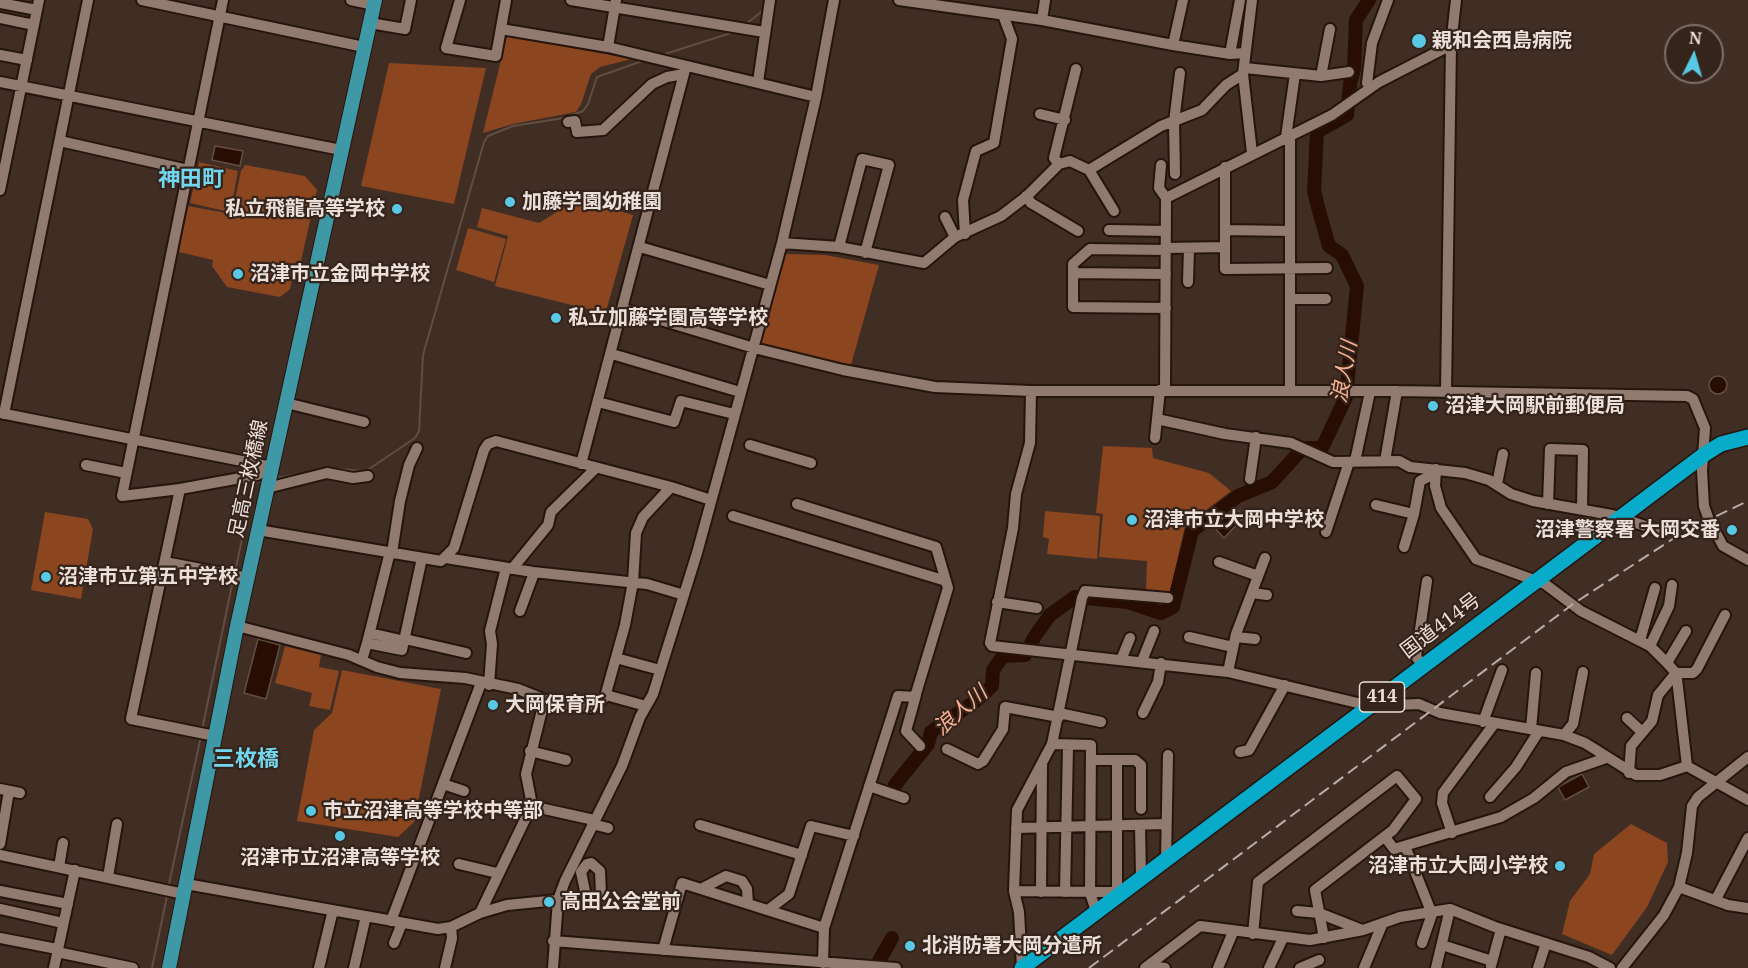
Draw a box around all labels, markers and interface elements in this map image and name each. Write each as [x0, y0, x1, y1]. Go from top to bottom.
north arrow [1664, 24, 1724, 84]
text: N [1688, 27, 1703, 50]
place label: 親和会西島病院 [1432, 29, 1572, 53]
marker: 親和会西島病院 [1410, 32, 1428, 50]
district label: 神田町 [158, 167, 224, 193]
place label: 加藤学園幼稚園 [522, 190, 662, 214]
marker: 加藤学園幼稚園 [503, 195, 517, 209]
place label: 私立飛龍高等学校 [225, 197, 385, 221]
marker: 私立飛龍高等学校 [390, 202, 404, 216]
place label: 沼津市立金岡中学校 [250, 262, 430, 286]
marker: 沼津市立金岡中学校 [231, 267, 245, 281]
place label: 私立加藤学園高等学校 [568, 306, 768, 330]
marker: 私立加藤学園高等学校 [549, 311, 563, 325]
water label: 浪人川 [1327, 339, 1363, 405]
place label: 沼津大岡駅前郵便局 [1445, 394, 1625, 418]
marker: 沼津大岡駅前郵便局 [1426, 399, 1440, 413]
street label: 足高三枚橋線 [225, 418, 273, 540]
place label: 沼津市立大岡中学校 [1144, 508, 1324, 532]
marker: 沼津市立大岡中学校 [1125, 513, 1139, 527]
place label: 沼津警察署 大岡交番 [1535, 518, 1720, 542]
marker: 沼津警察署 大岡交番 [1725, 523, 1739, 537]
place label: 沼津市立第五中学校 [58, 565, 238, 589]
marker: 沼津市立第五中学校 [39, 570, 53, 584]
street label: 国道414号 [1396, 588, 1486, 664]
water label: 浪人川 [929, 681, 993, 741]
road number: 414 [1360, 682, 1404, 712]
place label: 大岡保育所 [505, 693, 605, 717]
marker: 大岡保育所 [486, 698, 500, 712]
district label: 三枚橋 [213, 747, 279, 773]
place label: 市立沼津高等学校中等部 [323, 799, 543, 823]
marker: 市立沼津高等学校中等部 [304, 804, 318, 818]
marker: 沼津市立沼津高等学校 [333, 829, 347, 843]
place label: 沼津市立沼津高等学校 [240, 846, 440, 870]
place label: 沼津市立大岡小学校 [1368, 854, 1548, 878]
marker: 沼津市立大岡小学校 [1553, 859, 1567, 873]
place label: 高田公会堂前 [561, 890, 681, 914]
marker: 高田公会堂前 [542, 895, 556, 909]
place label: 北消防署大岡分遣所 [922, 934, 1102, 958]
marker: 北消防署大岡分遣所 [903, 939, 917, 953]

